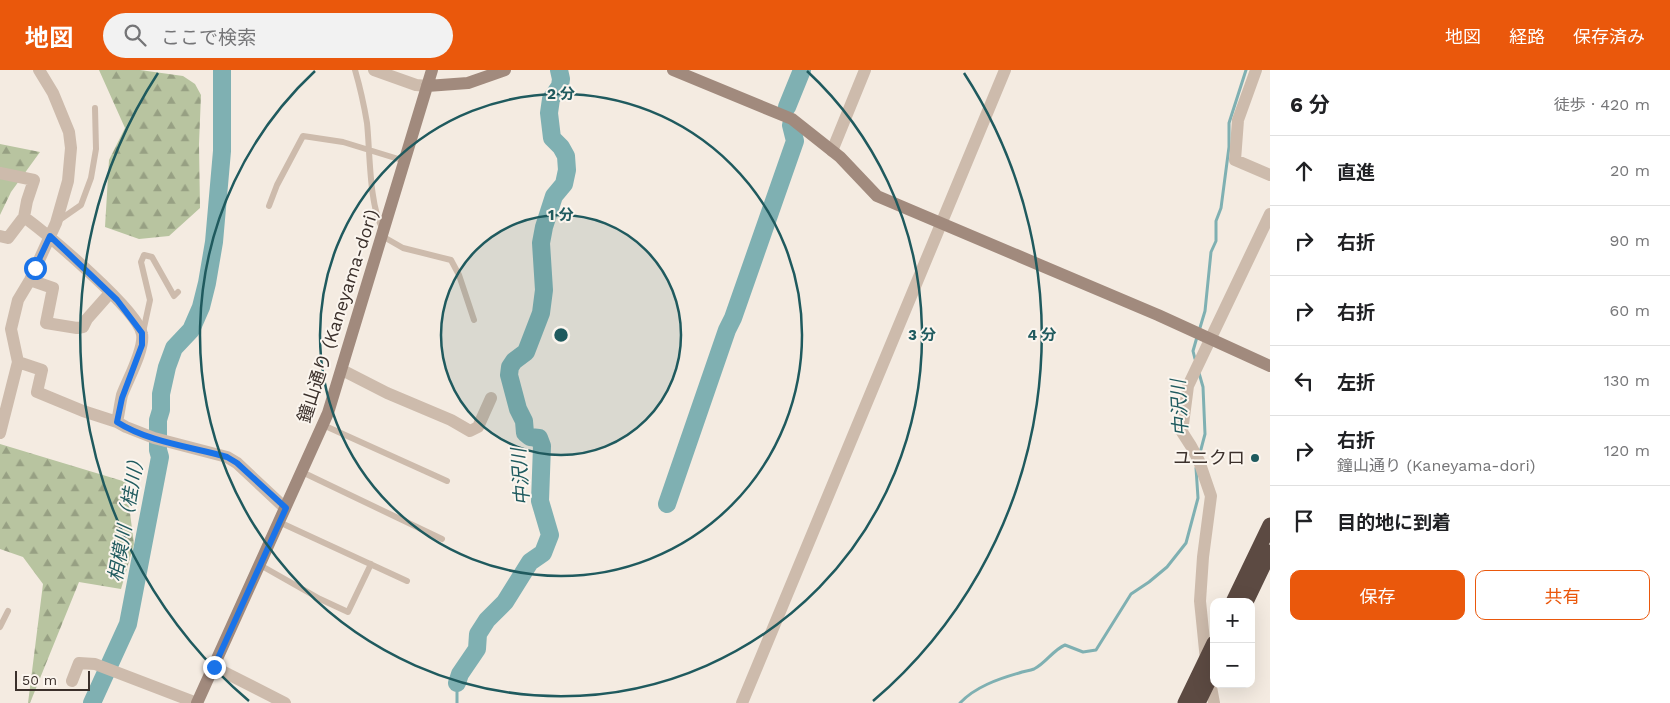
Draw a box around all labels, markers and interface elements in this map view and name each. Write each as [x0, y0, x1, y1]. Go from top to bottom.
search box [103, 13, 453, 58]
icon: search [121, 21, 149, 49]
text: 地図 [25, 24, 73, 52]
text: ここで検索 [161, 26, 256, 49]
text: 地図 [1445, 26, 1481, 47]
text: 経路 [1509, 26, 1545, 47]
text: 保存済み [1573, 26, 1645, 47]
text: 2 分 [547, 85, 575, 103]
text: 6 分 [1290, 92, 1330, 117]
text: 徒歩 · 420 m [1554, 95, 1650, 114]
icon: ahead [1290, 157, 1318, 185]
text: 直進 [1337, 161, 1375, 184]
text: 20 m [1610, 161, 1650, 180]
street label: 鐘山通り (Kaneyama-dori) [293, 206, 382, 425]
text: 1 分 [548, 206, 574, 224]
icon: right [1290, 227, 1318, 255]
text: 右折 [1337, 231, 1375, 254]
text: 90 m [1609, 231, 1650, 250]
route start [24, 257, 47, 280]
icon: right [1290, 297, 1318, 325]
text: 右折 [1337, 301, 1375, 324]
text: 60 m [1610, 301, 1650, 320]
centre of rings [552, 326, 570, 344]
text: 3 分 [908, 326, 936, 344]
text: 4 分 [1028, 326, 1056, 344]
icon: left [1290, 367, 1318, 395]
text: 左折 [1337, 371, 1375, 394]
text: 130 m [1604, 371, 1650, 390]
water label: 中沢川 [1166, 377, 1192, 437]
text: 右折 [1337, 429, 1375, 452]
icon: right [1290, 437, 1318, 465]
text: 120 m [1604, 441, 1650, 460]
water label: 中沢川 [507, 446, 534, 506]
place label: ユニクロ [1173, 447, 1245, 468]
water label: 相模川（桂川） [104, 449, 149, 584]
marker: ユニクロ [1249, 452, 1261, 464]
text: 鐘山通り (Kaneyama-dori) [1337, 456, 1535, 475]
icon: arrive [1290, 507, 1318, 535]
text: 目的地に到着 [1337, 511, 1451, 534]
button: 保存 [1290, 570, 1465, 620]
button: 共有 [1475, 570, 1650, 620]
map controls [1210, 598, 1255, 688]
button: + [1210, 598, 1255, 643]
button: − [1210, 643, 1255, 688]
route end [203, 656, 226, 679]
scale bar [15, 668, 90, 691]
text: 50 m [22, 672, 57, 688]

